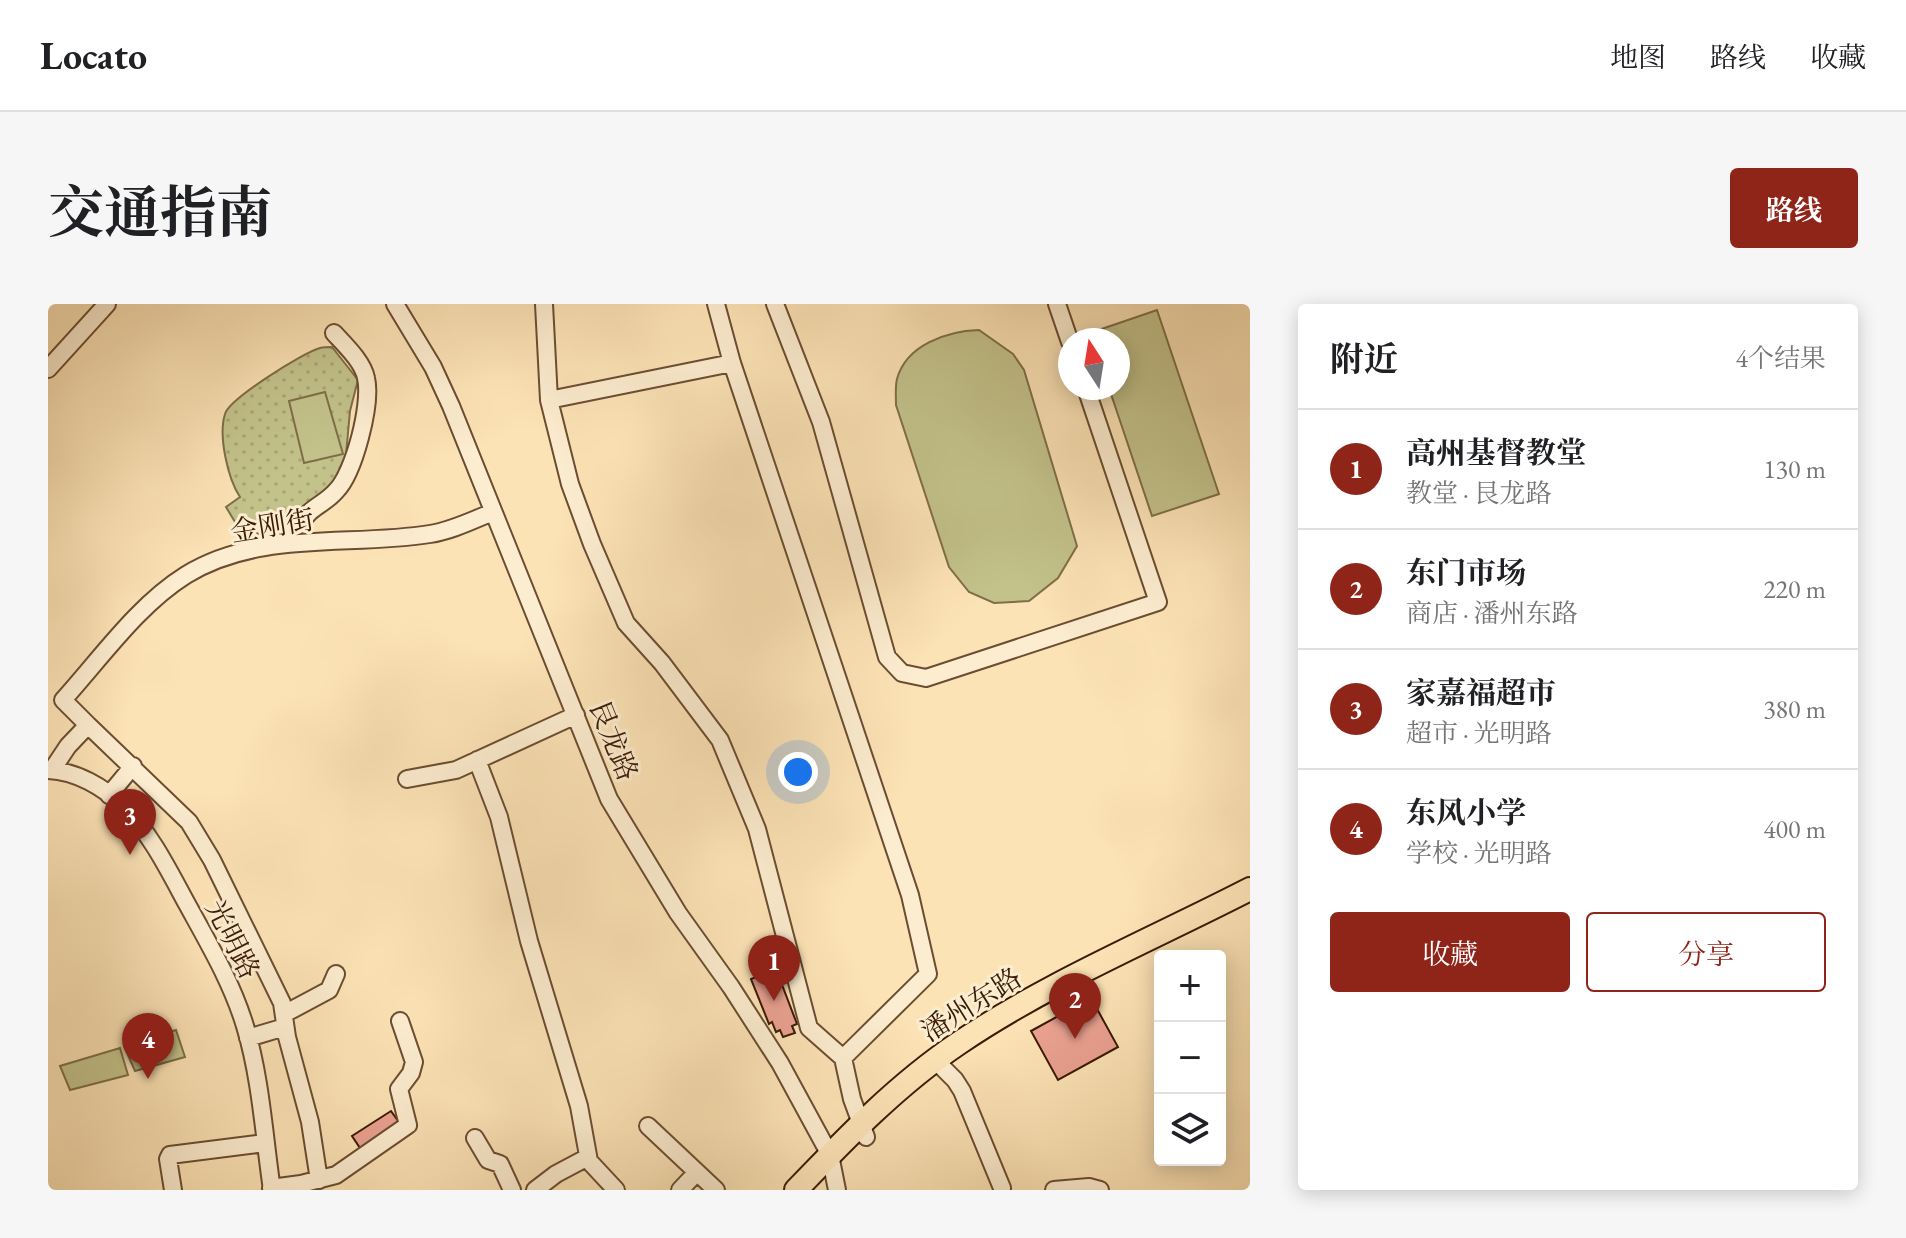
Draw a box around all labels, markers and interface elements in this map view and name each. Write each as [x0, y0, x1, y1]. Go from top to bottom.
text: Locato [40, 31, 147, 80]
text: 地图 [1610, 39, 1666, 75]
text: 路线 [1710, 39, 1766, 75]
text: 收藏 [1810, 39, 1866, 75]
button: 路线 [1730, 168, 1858, 248]
text: 交通指南 [48, 176, 272, 249]
north arrow [1058, 328, 1130, 400]
text: 附近 [1330, 337, 1398, 381]
text: 4个结果 [1736, 341, 1826, 375]
text: 高州基督教堂 [1406, 433, 1586, 472]
text: 1 [1349, 452, 1363, 486]
text: 130 m [1763, 452, 1826, 486]
text: 教堂 · 艮龙路 [1406, 476, 1552, 510]
street label: 金刚街 [228, 501, 316, 549]
text: 东门市场 [1406, 553, 1526, 592]
text: 2 [1349, 572, 1363, 606]
text: 220 m [1763, 572, 1826, 606]
text: 商店 · 潘州东路 [1406, 596, 1578, 630]
text: 家嘉福超市 [1406, 673, 1556, 712]
text: 3 [1349, 692, 1363, 726]
text: 380 m [1763, 692, 1826, 726]
street label: 艮龙路 [582, 694, 646, 786]
text: 超市 · 光明路 [1406, 716, 1552, 750]
your location [778, 752, 818, 792]
pin: 3 [104, 789, 156, 855]
text: 东风小学 [1406, 793, 1526, 832]
text: 4 [1349, 812, 1363, 846]
text: 400 m [1763, 812, 1826, 846]
text: 学校 · 光明路 [1406, 836, 1552, 870]
street label: 光明路 [198, 893, 268, 985]
button: 收藏 [1330, 912, 1570, 992]
button: 分享 [1586, 912, 1826, 992]
pin: 1 [748, 935, 800, 1001]
map controls [1154, 950, 1226, 1166]
button: + [1154, 950, 1226, 1022]
street label: 潘州东路 [914, 959, 1028, 1049]
pin: 2 [1049, 973, 1101, 1039]
pin: 4 [122, 1013, 174, 1079]
button: − [1154, 1022, 1226, 1094]
button: layers [1154, 1094, 1226, 1166]

